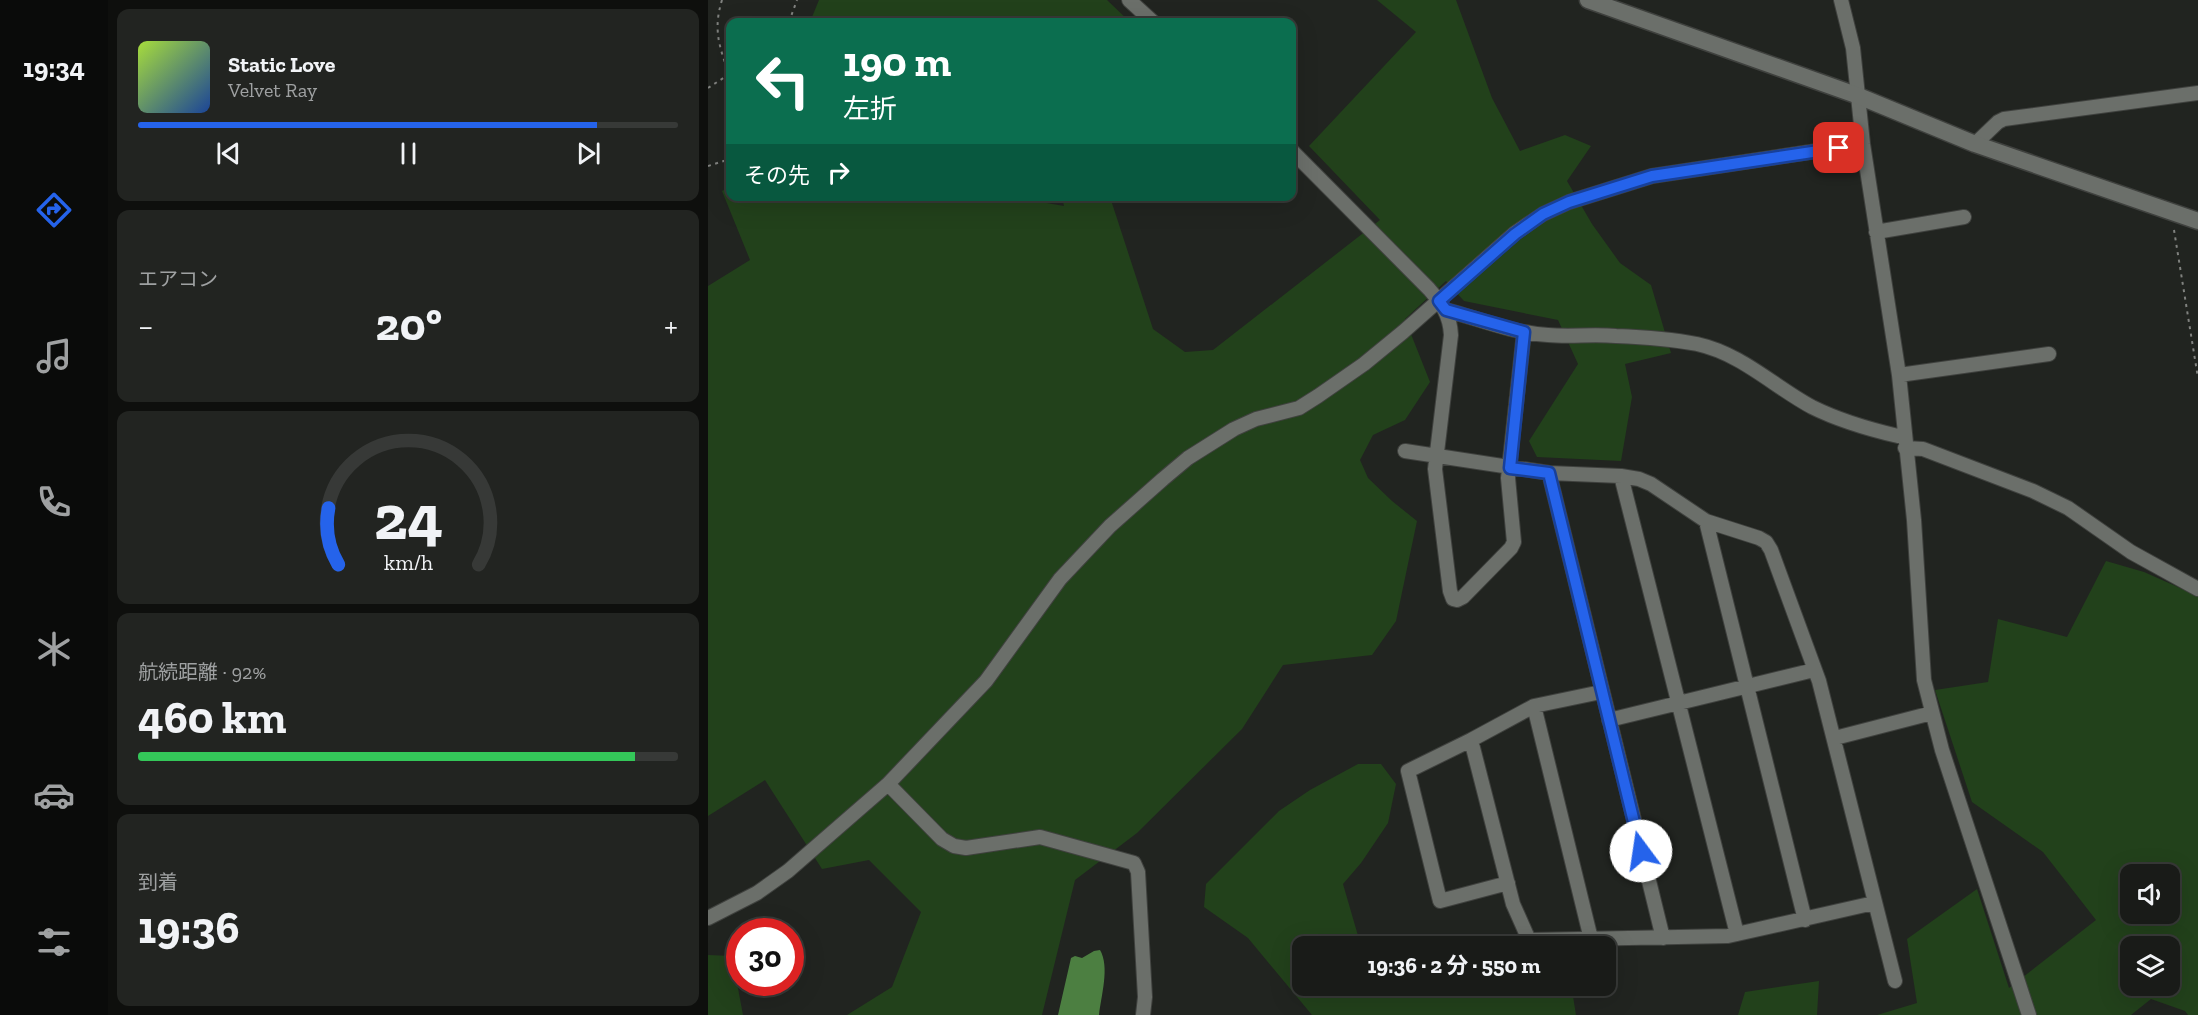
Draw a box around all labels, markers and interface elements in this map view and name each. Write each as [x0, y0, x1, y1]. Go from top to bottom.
text: 190 m [843, 36, 951, 87]
icon: left [744, 42, 822, 120]
text: Static Love [228, 51, 335, 78]
text: 19:34 [23, 52, 85, 84]
text: Velvet Ray [228, 78, 317, 102]
text: 左折 [843, 93, 897, 125]
pin [1813, 122, 1864, 173]
icon: arrive [1822, 131, 1855, 164]
icon: previous [212, 137, 245, 170]
icon: pause [392, 137, 425, 170]
icon: next [572, 137, 605, 170]
icon: right [822, 156, 855, 189]
text: その先 [744, 162, 810, 189]
icon: directions [33, 189, 75, 231]
text: エアコン [138, 267, 218, 291]
text: 20° [376, 298, 442, 352]
text: − [138, 306, 153, 345]
text: + [664, 306, 678, 345]
icon: music [33, 335, 75, 377]
text: 24 [373, 480, 443, 555]
icon: phone [33, 481, 75, 523]
text: km/h [384, 550, 432, 575]
icon: climate [33, 628, 75, 670]
text: 航続距離 · 92% [138, 660, 266, 684]
text: 460 km [138, 691, 286, 745]
icon: car [33, 774, 75, 816]
position arrow [1609, 819, 1673, 883]
map controls [2120, 864, 2180, 996]
button: sound [2120, 864, 2180, 924]
text: 到着 [138, 870, 178, 894]
text: 19:36 [138, 901, 240, 955]
speed limit sign: 30 [726, 918, 804, 996]
icon: filters [33, 921, 75, 963]
button: layers [2120, 936, 2180, 996]
text: 19:36 · 2 分 · 550 m [1367, 952, 1541, 979]

